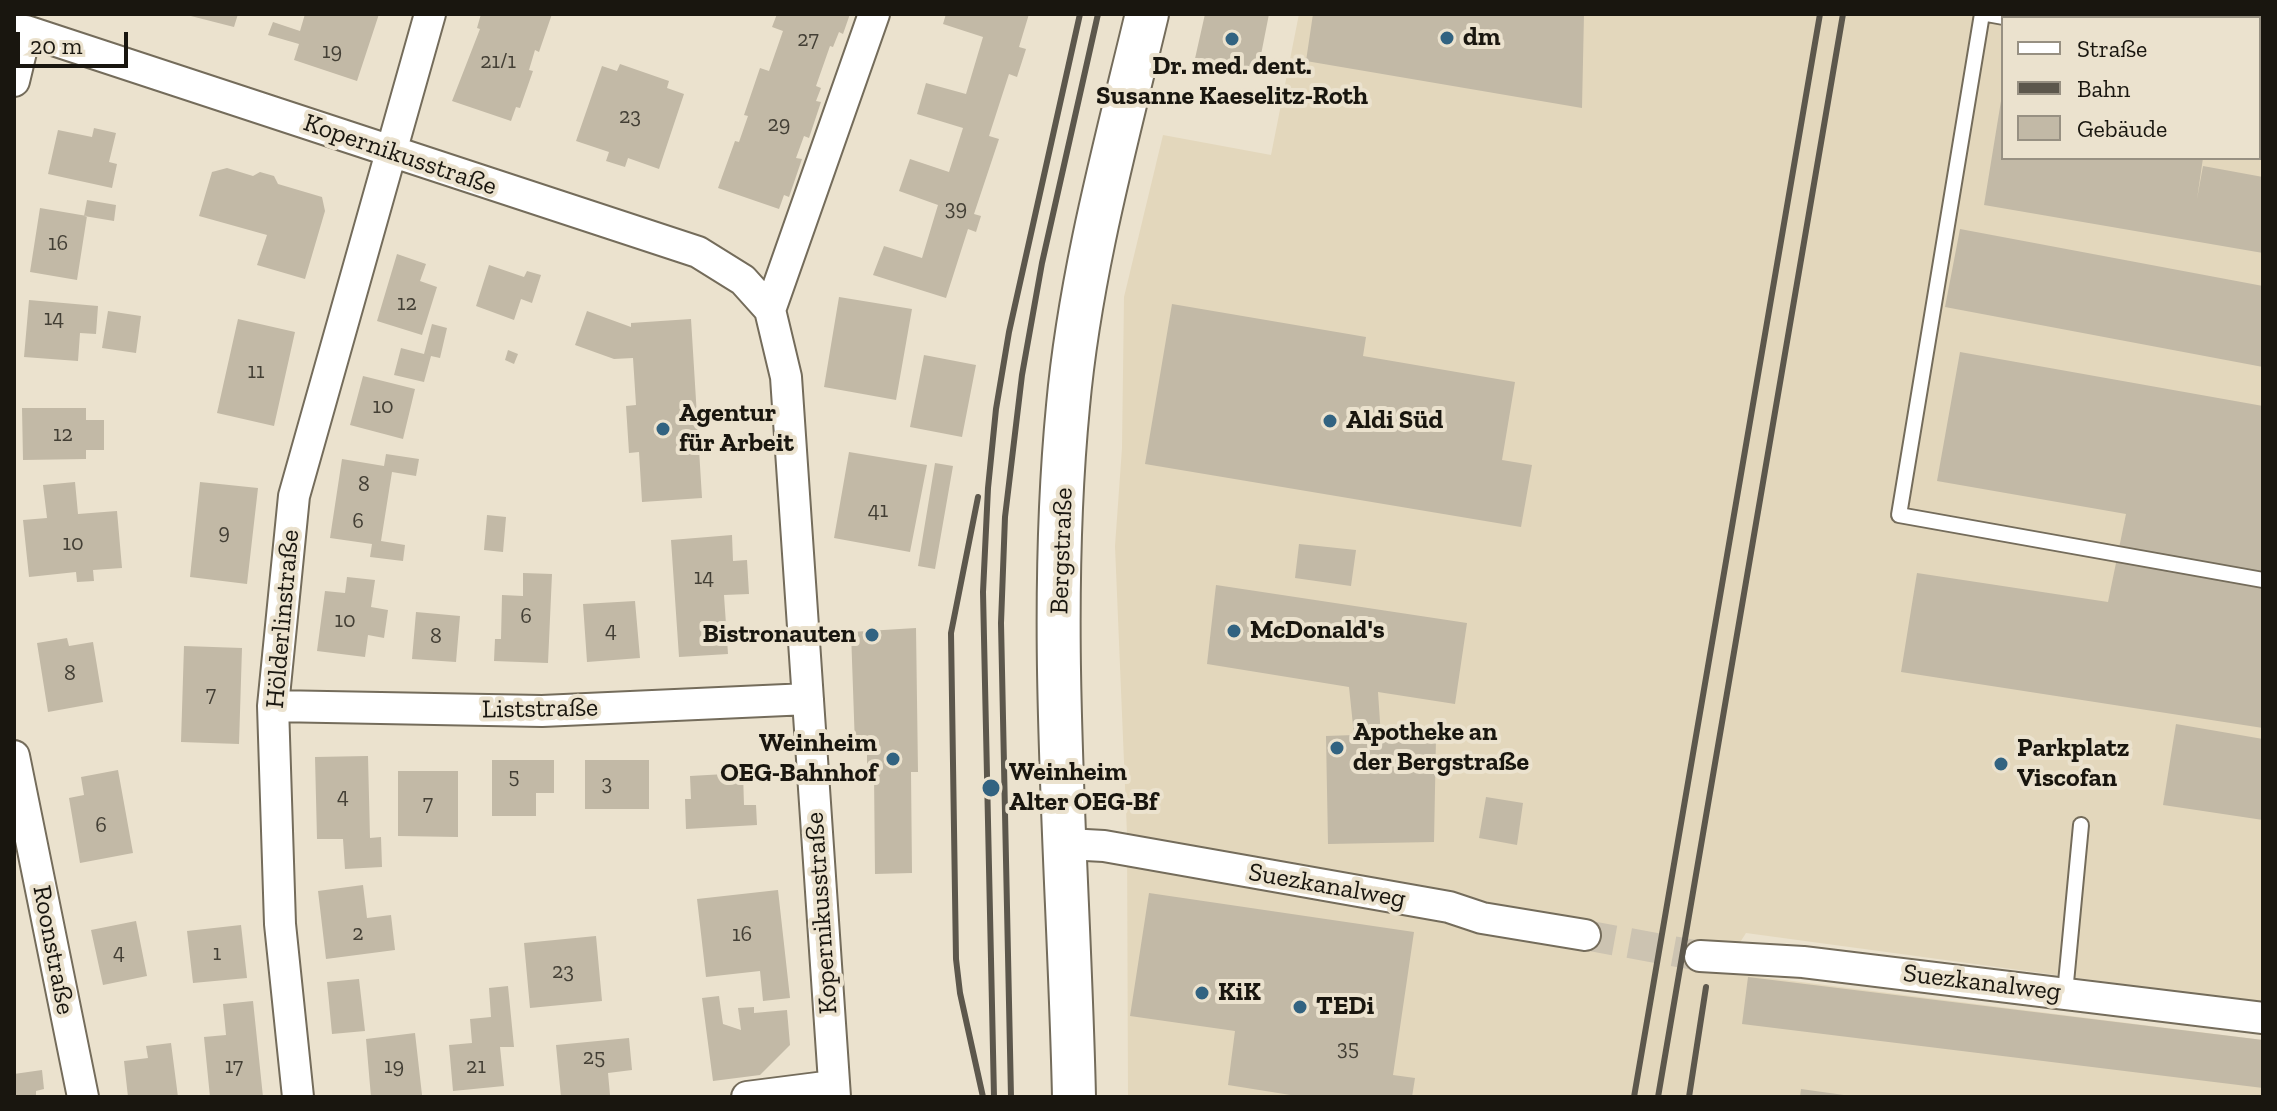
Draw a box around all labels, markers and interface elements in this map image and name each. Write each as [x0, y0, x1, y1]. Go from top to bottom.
scale bar [20, 16, 132, 66]
legend [2001, 16, 2261, 160]
place label: dm [1463, 22, 1501, 54]
house number: 27 [797, 27, 819, 53]
marker: dm [1438, 29, 1456, 47]
marker: Dr. med. dent. Susanne Kaeselitz-Roth [1223, 30, 1241, 48]
text: 20 m [30, 31, 82, 60]
text: Straße [2077, 34, 2147, 63]
house number: 19 [322, 39, 342, 65]
house number: 21/1 [480, 49, 516, 75]
place label: Dr. med. dent. Susanne Kaeselitz-Roth [1096, 51, 1368, 112]
text: Bahn [2077, 74, 2130, 103]
house number: 23 [619, 104, 641, 130]
street label: Kopernikusstraße [299, 107, 501, 203]
house number: 29 [767, 112, 791, 138]
text: Gebäude [2077, 114, 2167, 143]
house number: 39 [945, 196, 967, 222]
house number: 16 [48, 231, 68, 257]
house number: 12 [397, 291, 417, 317]
house number: 14 [44, 306, 64, 332]
house number: 11 [248, 359, 264, 385]
house number: 10 [372, 394, 394, 420]
place label: Agentur für Arbeit [679, 398, 794, 460]
place label: Aldi Süd [1346, 405, 1443, 437]
marker: Aldi Süd [1321, 412, 1339, 430]
marker: Agentur für Arbeit [654, 420, 672, 438]
house number: 12 [53, 422, 73, 448]
house number: 8 [358, 472, 370, 498]
street label: Bergstraße [1044, 487, 1080, 615]
house number: 41 [868, 498, 888, 524]
house number: 6 [352, 509, 364, 535]
house number: 9 [218, 520, 230, 546]
street label: Hölderlinstraße [260, 528, 306, 710]
house number: 10 [62, 531, 84, 557]
house number: 14 [694, 565, 714, 591]
house number: 6 [520, 604, 532, 630]
house number: 10 [334, 608, 356, 634]
place label: McDonald's [1250, 615, 1385, 647]
house number: 4 [605, 618, 617, 644]
place label: Bistronauten [703, 619, 856, 651]
marker: McDonald's [1225, 622, 1243, 640]
house number: 8 [430, 624, 442, 650]
marker: Bistronauten [863, 626, 881, 644]
house number: 8 [64, 661, 76, 687]
house number: 7 [206, 682, 216, 708]
street label: Liststraße [482, 692, 598, 726]
place label: Apotheke an der Bergstraße [1353, 717, 1529, 778]
place label: Weinheim OEG-Bahnhof [720, 728, 877, 790]
place label: Parkplatz Viscofan [2017, 733, 2129, 794]
marker: Apotheke an der Bergstraße [1328, 739, 1346, 757]
marker: Weinheim OEG-Bahnhof [884, 750, 902, 768]
marker: Parkplatz Viscofan [1992, 755, 2010, 773]
place label: Weinheim Alter OEG-Bf [1009, 757, 1158, 818]
house number: 5 [508, 764, 520, 790]
house number: 3 [602, 771, 612, 797]
marker: Weinheim Alter OEG-Bf [980, 777, 1002, 799]
house number: 4 [337, 784, 349, 810]
house number: 7 [423, 791, 433, 817]
street label: Kopernikusstraße [799, 811, 845, 1015]
house number: 6 [95, 813, 107, 839]
street label: Suezkanalweg [1246, 857, 1408, 915]
street label: Roonstraße [25, 883, 81, 1017]
house number: 2 [352, 921, 364, 947]
house number: 16 [732, 922, 752, 948]
house number: 4 [113, 940, 125, 966]
house number: 1 [213, 941, 221, 967]
street label: Suezkanalweg [1901, 958, 2063, 1008]
house number: 23 [552, 959, 574, 985]
place label: KiK [1218, 977, 1261, 1009]
marker: KiK [1193, 984, 1211, 1002]
place label: TEDi [1316, 991, 1374, 1023]
marker: TEDi [1291, 998, 1309, 1016]
house number: 35 [1337, 1036, 1359, 1062]
house number: 25 [583, 1045, 605, 1071]
house number: 17 [225, 1054, 243, 1080]
house number: 19 [384, 1054, 404, 1080]
house number: 21 [466, 1054, 486, 1080]

